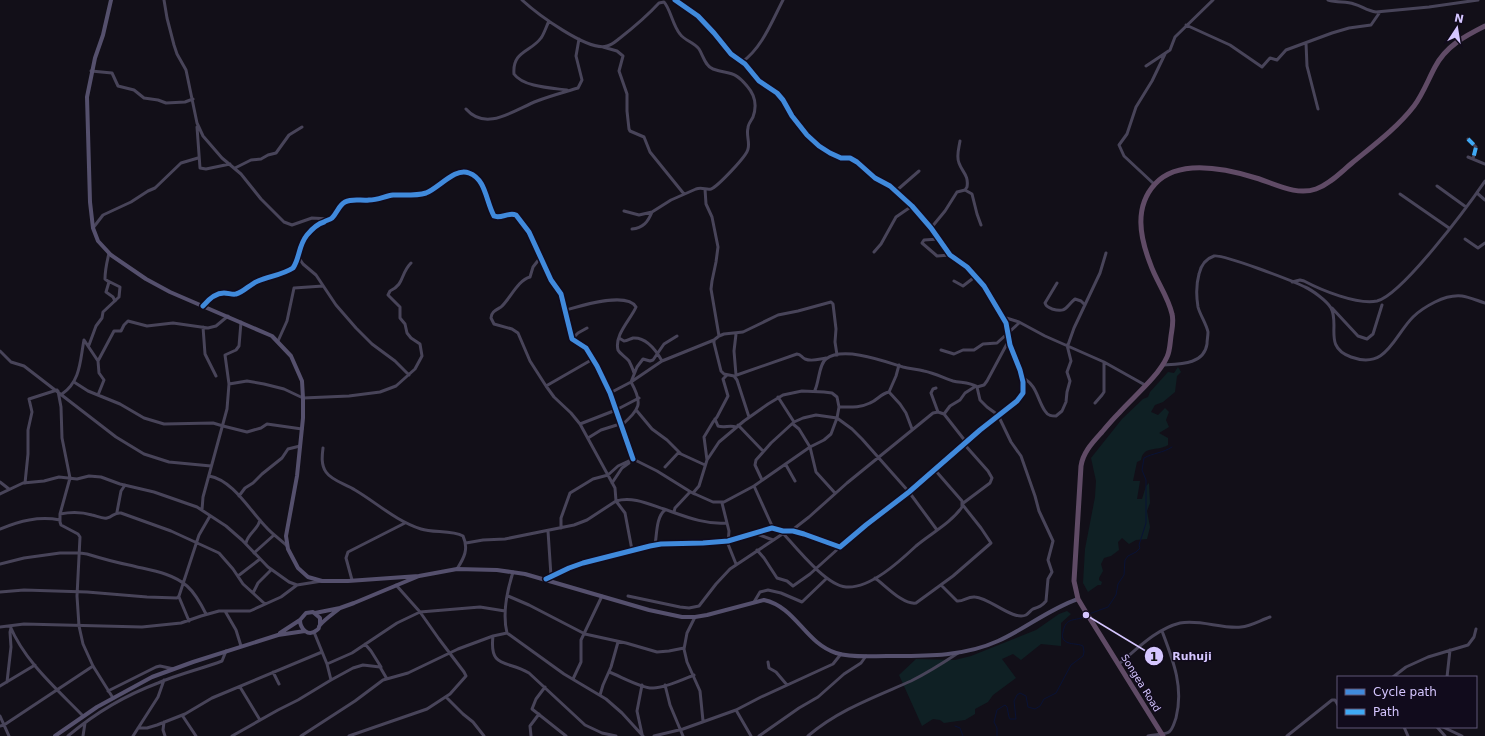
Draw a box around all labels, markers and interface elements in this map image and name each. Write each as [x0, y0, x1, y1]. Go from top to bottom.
north arrow [1437, 8, 1477, 48]
text: N [1453, 11, 1465, 26]
callout: Ruhuji [1144, 645, 1219, 668]
text: 1 [1150, 650, 1158, 664]
text: Ruhuji [1172, 650, 1212, 663]
street label: Songea Road [1119, 652, 1163, 714]
legend [1337, 676, 1477, 728]
text: Cycle path [1373, 685, 1437, 699]
text: Path [1373, 705, 1399, 719]

